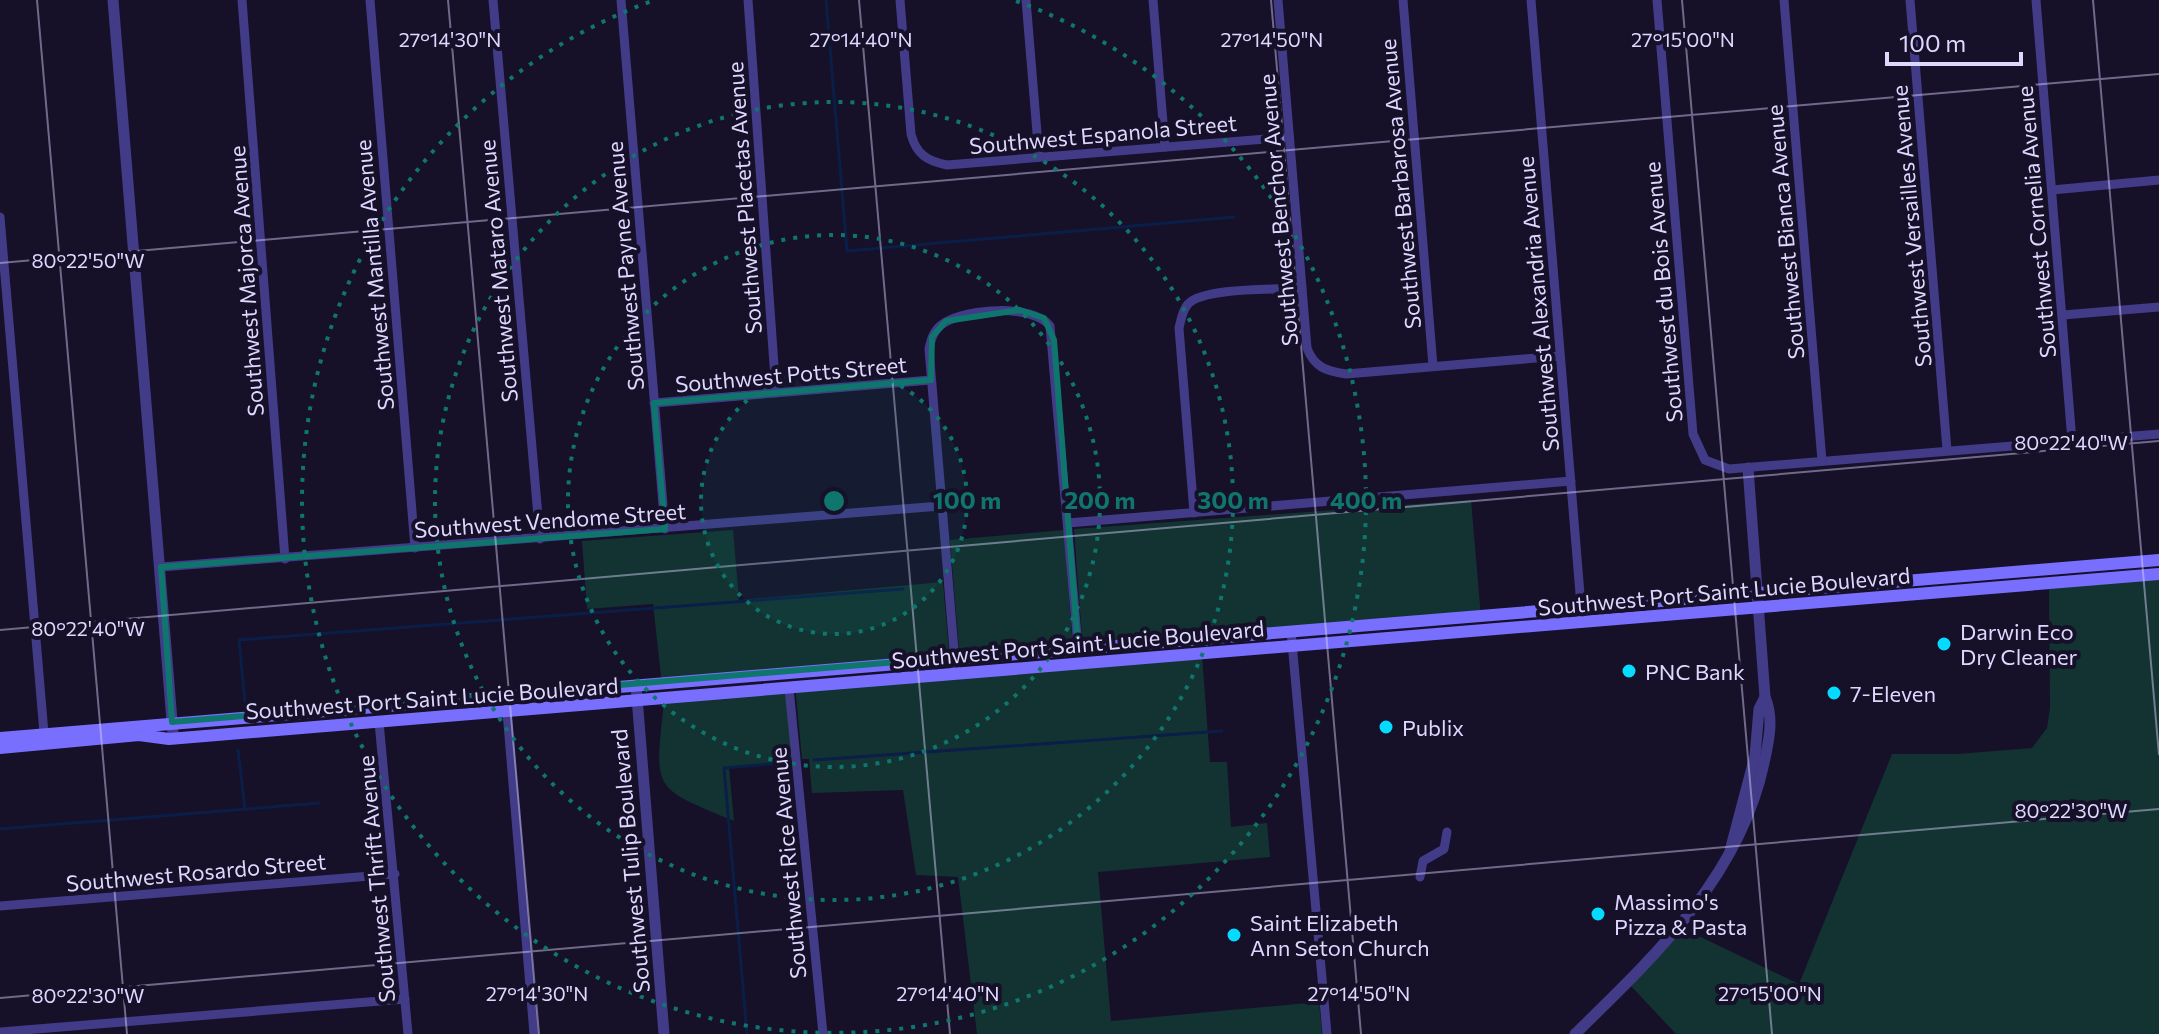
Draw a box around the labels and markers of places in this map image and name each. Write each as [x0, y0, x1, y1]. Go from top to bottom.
centre of rings [820, 487, 848, 515]
place label: Darwin Eco Dry Cleaner [1960, 618, 2078, 670]
marker: Darwin Eco Dry Cleaner [1935, 635, 1953, 653]
place label: PNC Bank [1645, 658, 1745, 685]
marker: PNC Bank [1620, 662, 1638, 680]
place label: 7-Eleven [1850, 680, 1936, 707]
marker: 7-Eleven [1825, 684, 1843, 702]
place label: Publix [1402, 714, 1464, 741]
marker: Publix [1377, 718, 1395, 736]
place label: Massimo's Pizza & Pasta [1614, 888, 1747, 940]
marker: Massimo's Pizza & Pasta [1589, 905, 1607, 923]
place label: Saint Elizabeth Ann Seton Church [1250, 909, 1430, 961]
marker: Saint Elizabeth Ann Seton Church [1225, 926, 1243, 944]

